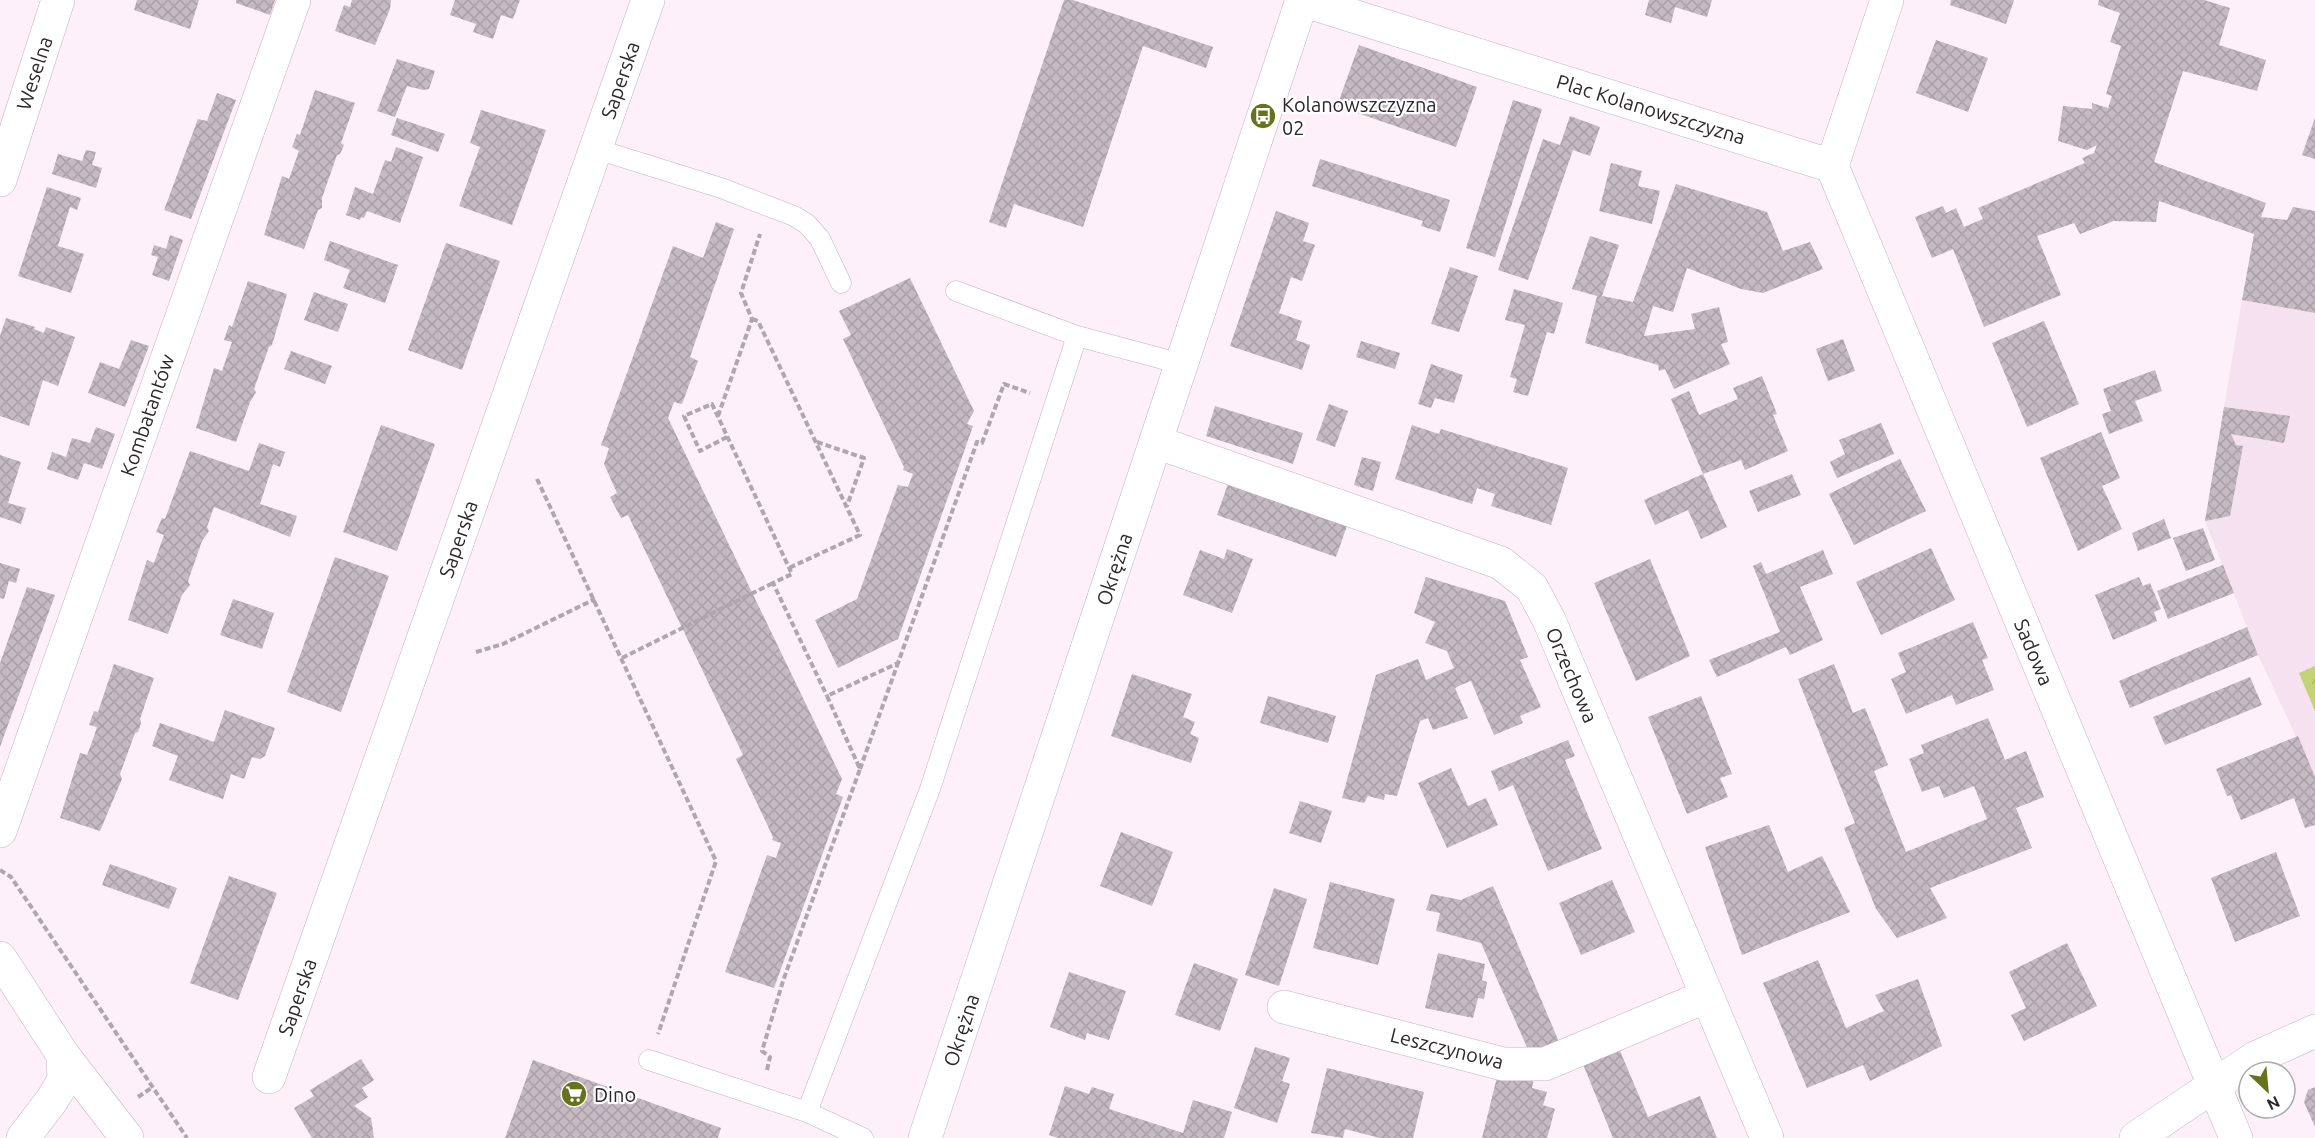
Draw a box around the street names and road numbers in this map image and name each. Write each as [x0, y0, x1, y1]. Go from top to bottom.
street label: Weselna [11, 33, 57, 113]
street label: Saperska [596, 38, 644, 122]
street label: Plac Kolanowszczyzna [1554, 69, 1748, 149]
street label: Kombatantów [115, 351, 179, 479]
street label: Saperska [434, 497, 482, 581]
street label: Okrężna [1091, 530, 1137, 608]
street label: Sadowa [2010, 615, 2058, 689]
street label: Orzechowa [1542, 624, 1602, 726]
street label: Saperska [273, 955, 321, 1039]
street label: Okrężna [938, 991, 984, 1069]
street label: Leszczynowa [1388, 1023, 1506, 1073]

